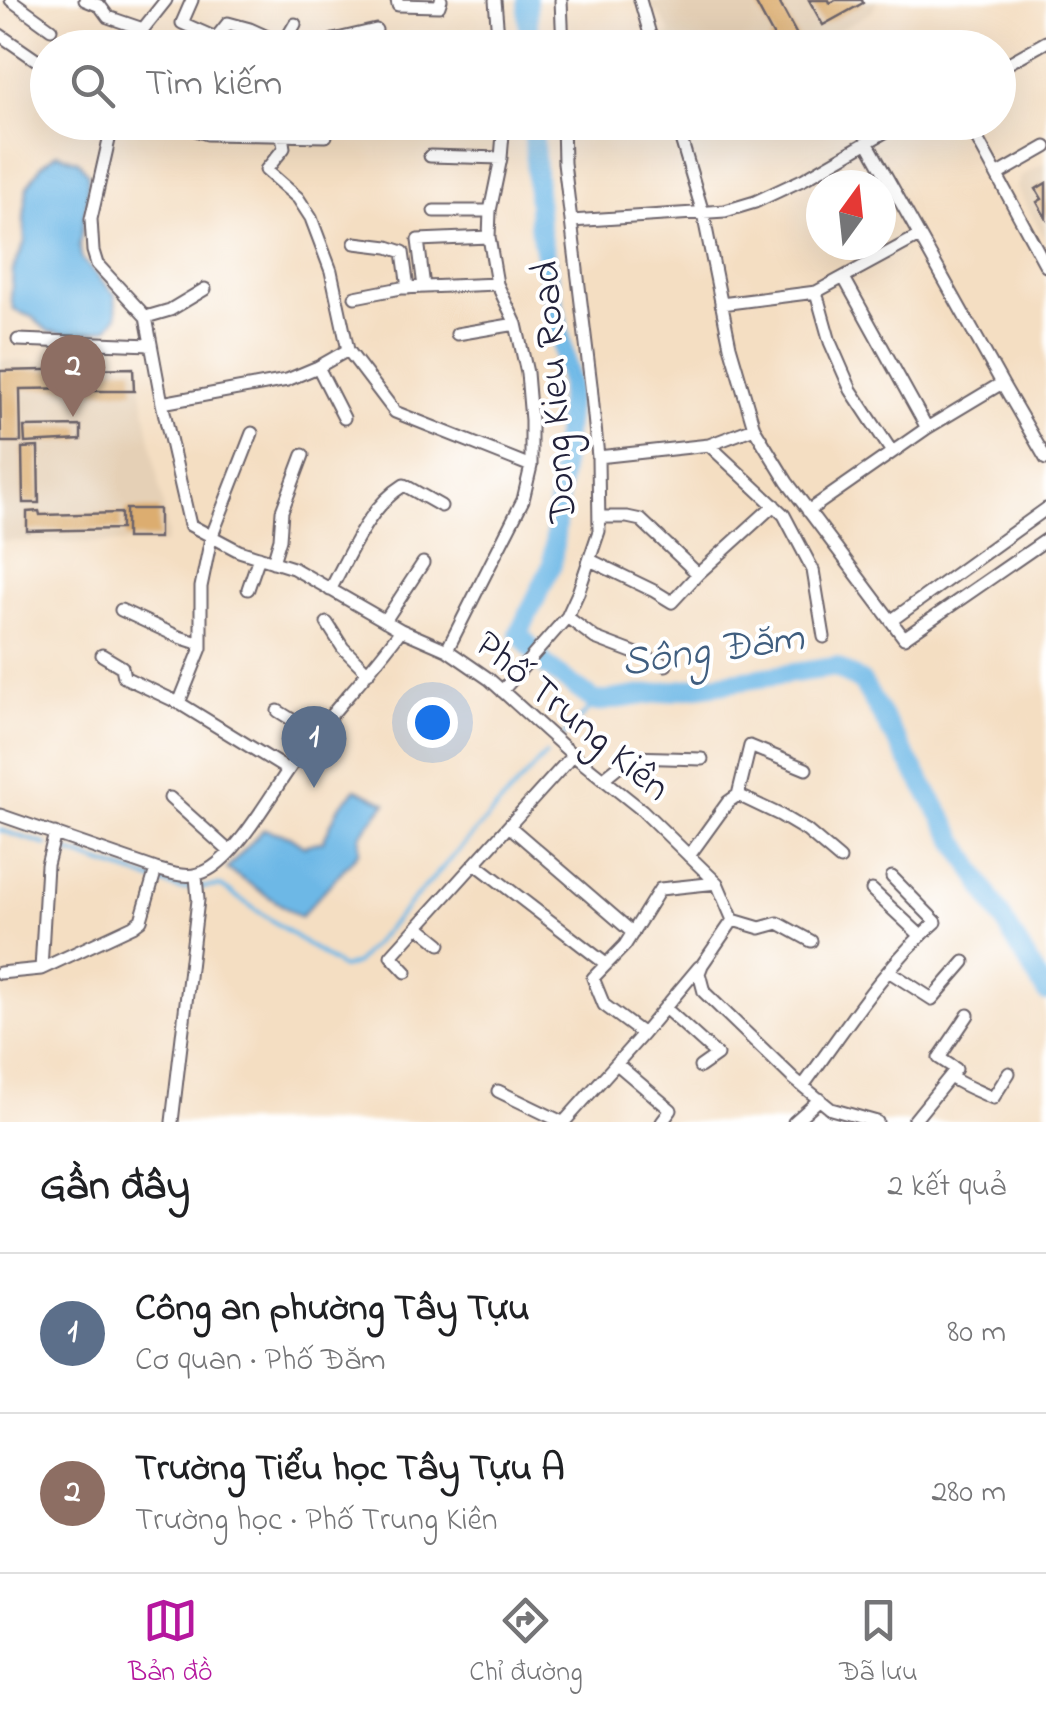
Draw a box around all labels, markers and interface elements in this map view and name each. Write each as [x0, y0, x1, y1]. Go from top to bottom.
search box [30, 30, 1016, 140]
text: Tìm kiếm [145, 57, 283, 113]
icon: search [65, 58, 120, 113]
north arrow [806, 170, 896, 260]
street label: Dong Kieu Road [518, 259, 595, 526]
pin: 2 [40, 334, 106, 417]
water label: Sông Đăm [617, 608, 808, 695]
street label: Phố Trung Kiên [460, 618, 682, 817]
your location [407, 697, 458, 748]
pin: 1 [282, 706, 346, 788]
text: Gần đây [40, 1157, 190, 1218]
text: 2 kết quả [887, 1164, 1006, 1211]
text: Công an phường Tây Tựu [135, 1282, 530, 1338]
text: 1 [67, 1310, 78, 1357]
text: 80 m [947, 1310, 1006, 1357]
text: Cơ quan · Phố Đăm [135, 1338, 386, 1385]
text: Trường Tiểu học Tây Tựu A [135, 1442, 565, 1498]
text: 2 [65, 1470, 80, 1517]
text: 280 m [931, 1470, 1006, 1517]
text: Trường học · Phố Trung Kiên [135, 1498, 498, 1545]
tab: Bản đồ [128, 1593, 212, 1694]
tab: Chỉ đường [469, 1593, 583, 1694]
tab: Đã lưu [839, 1593, 918, 1694]

